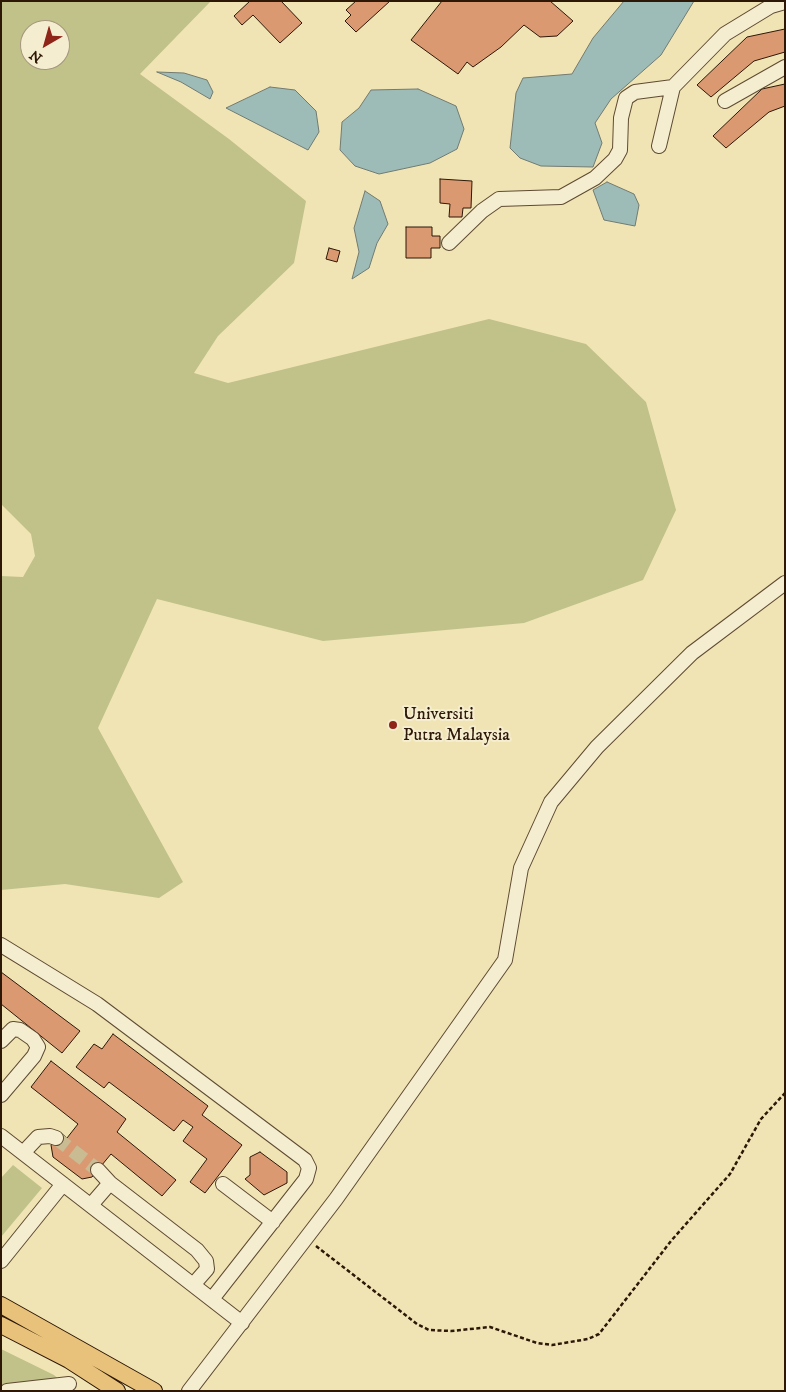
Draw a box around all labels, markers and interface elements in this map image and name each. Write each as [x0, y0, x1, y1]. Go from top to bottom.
north arrow [20, 20, 70, 70]
text: N [26, 45, 46, 67]
place label: Universiti Putra Malaysia [403, 704, 510, 746]
marker: Universiti Putra Malaysia [387, 719, 399, 731]

